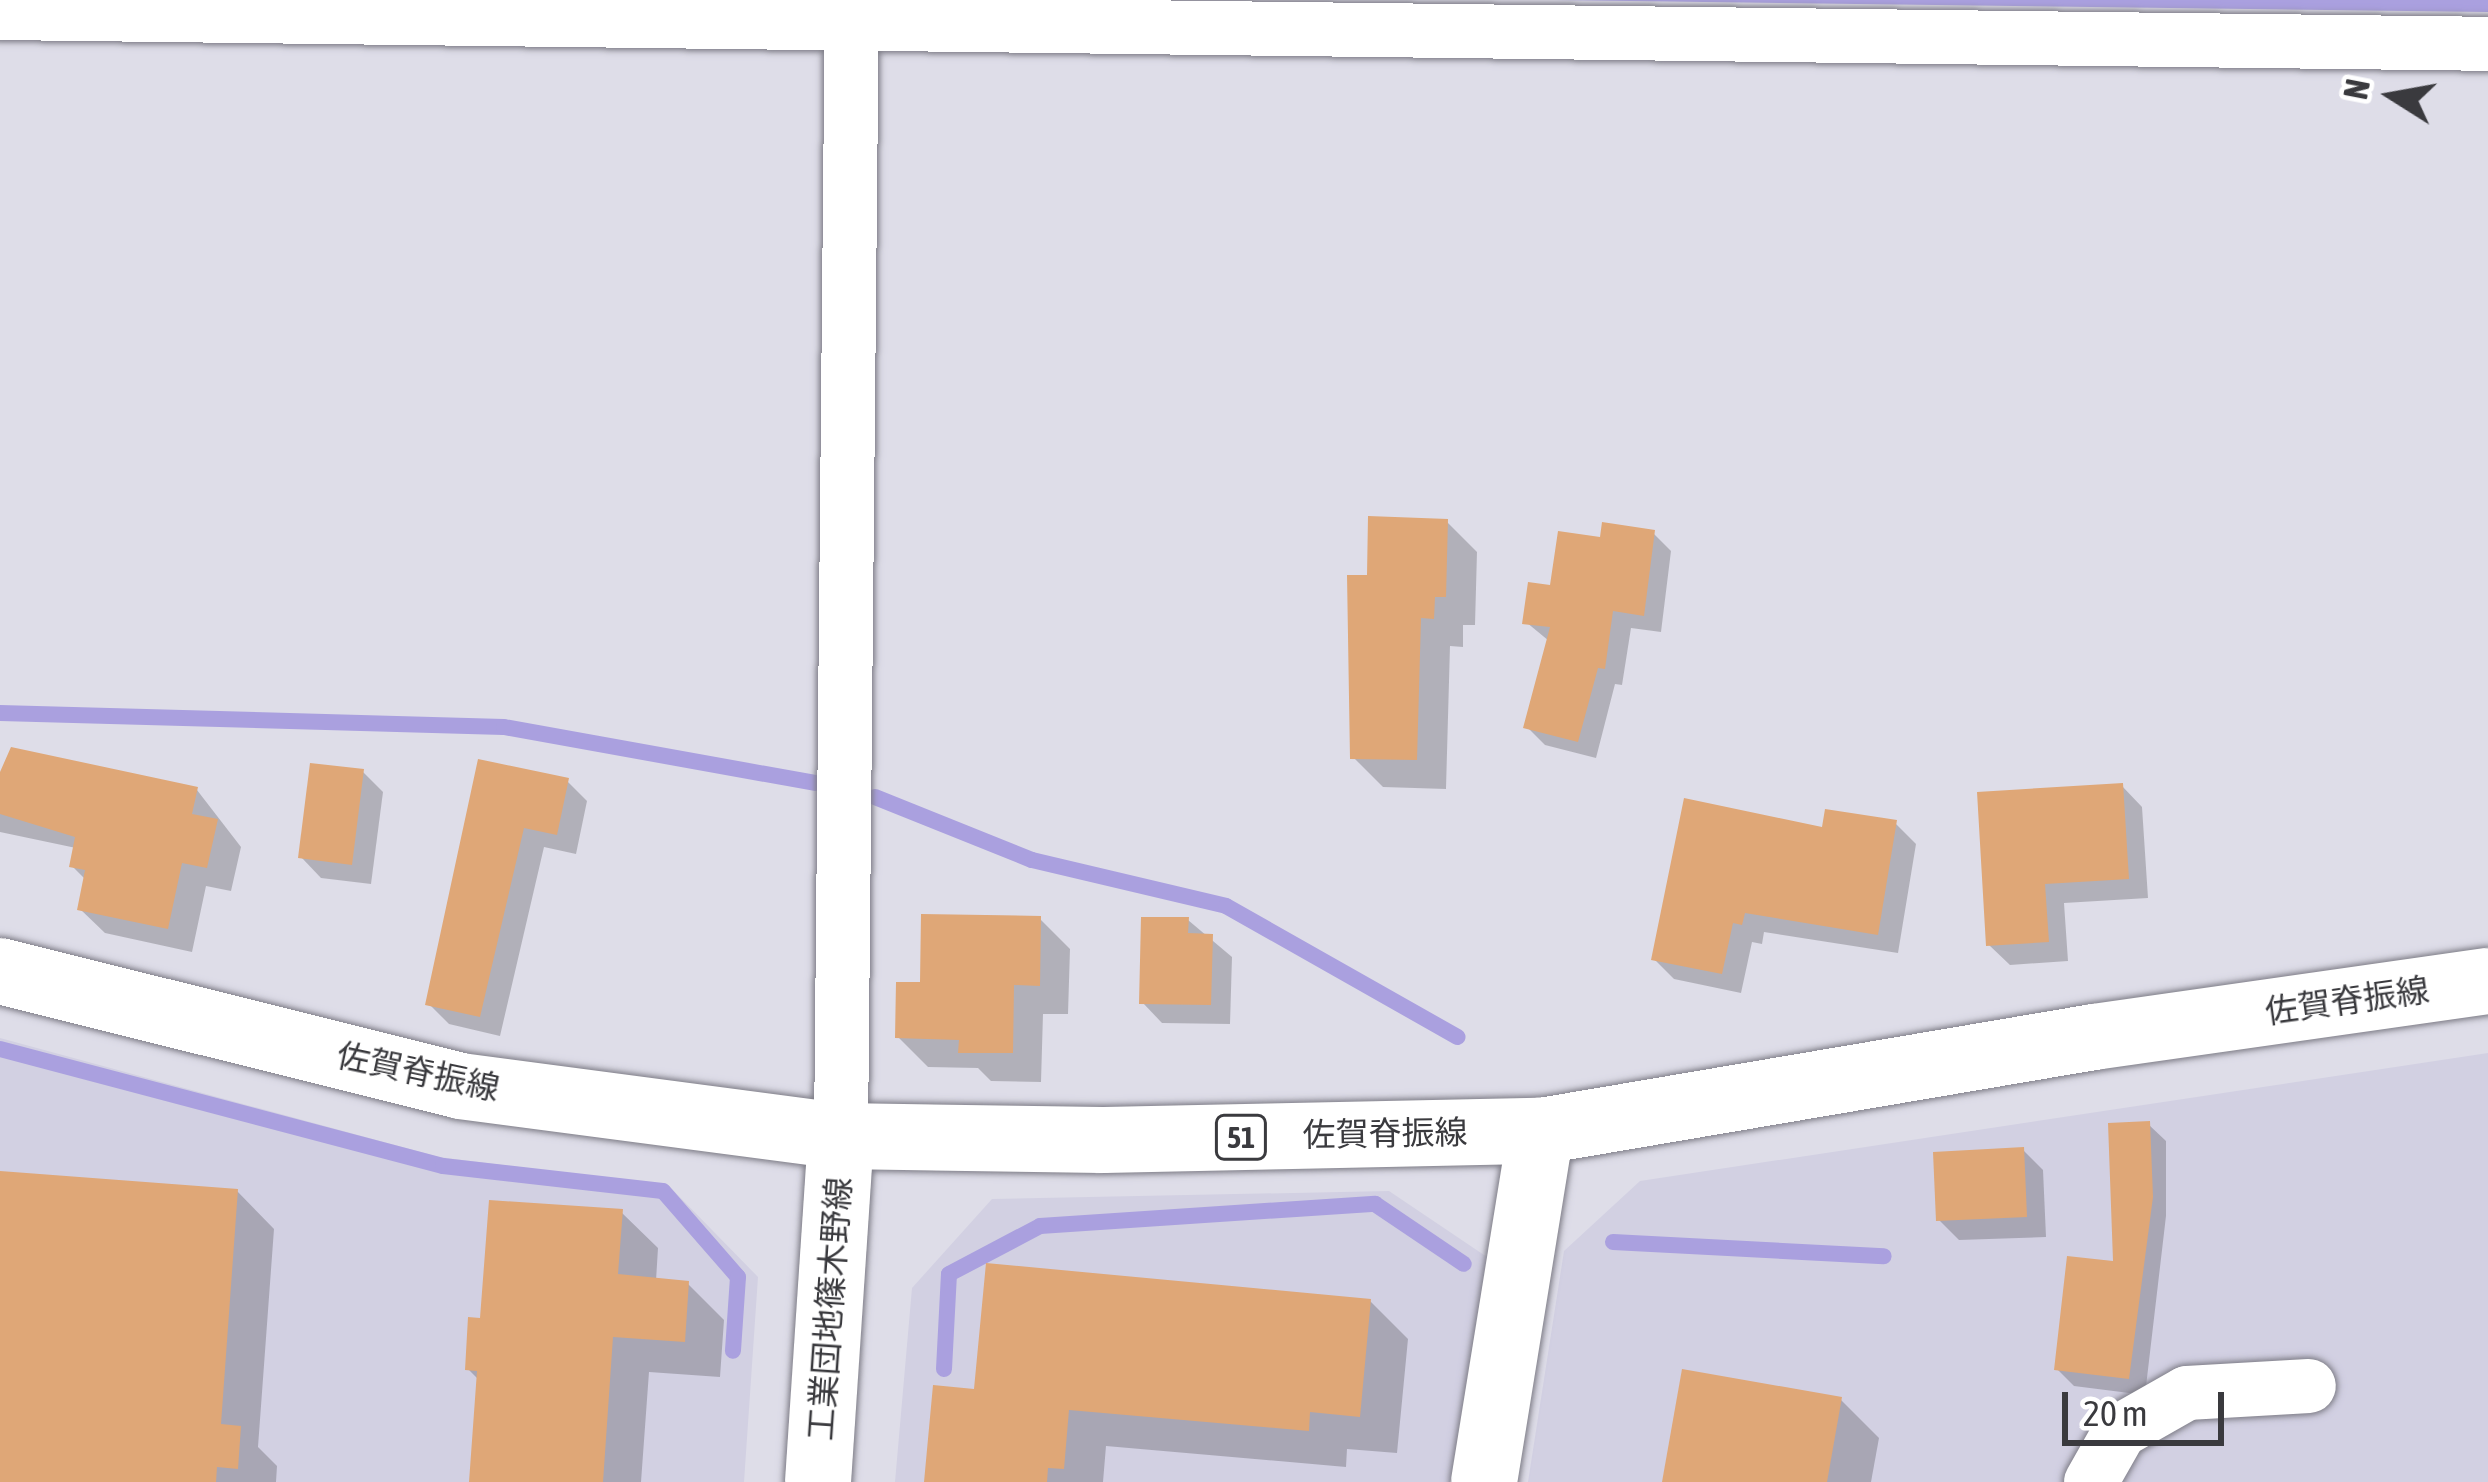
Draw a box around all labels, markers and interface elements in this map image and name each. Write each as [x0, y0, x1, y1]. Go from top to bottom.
north arrow [2332, 36, 2452, 156]
text: N [2336, 76, 2377, 102]
street label: 佐賀脊振線 [2263, 970, 2431, 1032]
street label: 佐賀脊振線 [333, 1035, 503, 1109]
road number: 51 [1214, 1113, 1268, 1161]
street label: 佐賀脊振線 [1302, 1113, 1468, 1155]
street label: 工業団地篠木野線 [801, 1176, 859, 1442]
scale bar [2068, 1368, 2230, 1442]
text: 20 m [2083, 1392, 2148, 1434]

